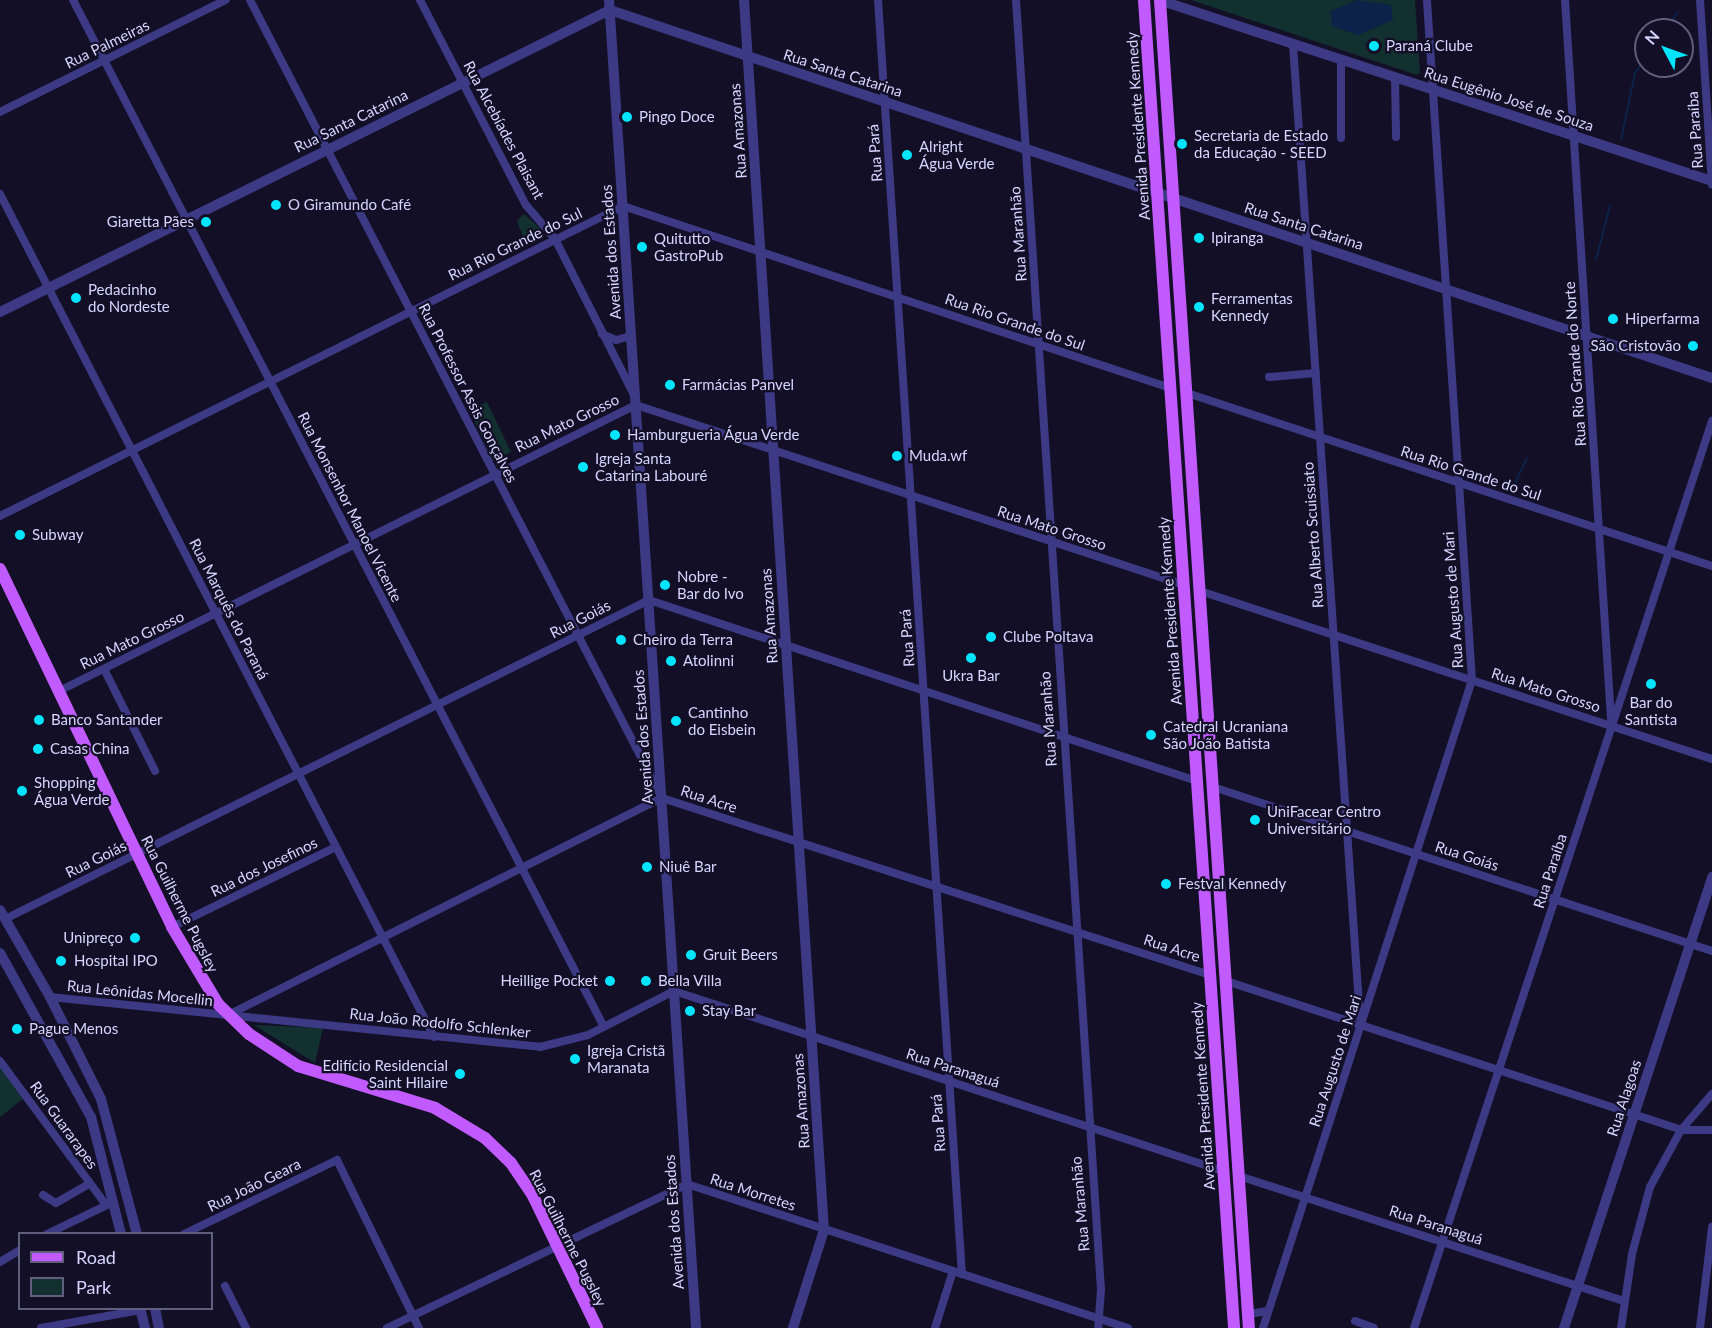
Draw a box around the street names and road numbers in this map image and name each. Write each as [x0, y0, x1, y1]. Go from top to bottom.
street label: Rua Palmeiras [62, 16, 152, 72]
street label: Avenida Presidente Kennedy [1122, 31, 1154, 221]
street label: Rua Santa Catarina [781, 45, 905, 101]
street label: Rua Alcebíades Plaisant [460, 58, 548, 202]
street label: Rua Eugênio José de Souza [1422, 63, 1596, 135]
street label: Rua Amazonas [726, 82, 750, 180]
street label: Rua Santa Catarina [291, 86, 411, 156]
street label: Rua Paraíba [1683, 91, 1707, 169]
street label: Rua Pará [864, 124, 886, 182]
street label: Avenida dos Estados [597, 184, 625, 320]
street label: Rua Maranhão [1006, 186, 1030, 282]
street label: Rua Santa Catarina [1242, 198, 1366, 254]
street label: Rua Rio Grande do Sul [445, 204, 585, 284]
street label: Rua Rio Grande do Norte [1560, 281, 1590, 447]
street label: Rua Rio Grande do Sul [943, 290, 1087, 354]
street label: Rua Professor Assis Gonçalves [415, 300, 521, 486]
street label: Rua Mato Grosso [512, 390, 622, 456]
street label: Rua Monsenhor Manoel Vicente [294, 409, 406, 605]
street label: Rua Rio Grande do Sul [1398, 442, 1544, 504]
street label: Rua Alberto Scuissiato [1299, 461, 1327, 609]
street label: Rua Mato Grosso [995, 502, 1109, 554]
street label: Avenida Presidente Kennedy [1154, 516, 1186, 706]
street label: Rua Augusto de Mari [1439, 531, 1467, 669]
street label: Rua Marquês do Paraná [186, 536, 272, 682]
street label: Rua Amazonas [757, 567, 781, 665]
street label: Rua Goiás [547, 596, 613, 642]
street label: Rua Mato Grosso [77, 607, 187, 673]
street label: Rua Pará [896, 609, 918, 667]
street label: Rua Mato Grosso [1489, 664, 1603, 716]
street label: Avenida dos Estados [629, 669, 657, 805]
street label: Rua Maranhão [1036, 671, 1060, 767]
street label: Rua Acre [678, 781, 740, 817]
street label: Rua Paraíba [1529, 831, 1571, 911]
street label: Rua Guilherme Pugsley [138, 832, 222, 976]
street label: Rua dos Josefinos [208, 833, 320, 901]
street label: Rua Goiás [63, 837, 129, 881]
street label: Rua Goiás [1433, 837, 1501, 875]
street label: Rua Acre [1141, 930, 1203, 966]
street label: Rua Leônidas Mocellin [66, 976, 214, 1010]
street label: Rua Augusto de Mari [1305, 993, 1365, 1129]
street label: Avenida Presidente Kennedy [1187, 1001, 1219, 1191]
street label: Rua João Rodolfo Schlenker [348, 1005, 532, 1041]
street label: Rua Paranaguá [904, 1044, 1002, 1092]
street label: Rua Amazonas [789, 1052, 813, 1150]
street label: Rua Alagoas [1603, 1057, 1645, 1139]
street label: Rua Guararapes [26, 1078, 102, 1172]
street label: Rua Pará [927, 1094, 949, 1152]
street label: Avenida dos Estados [660, 1154, 688, 1290]
street label: Rua João Geara [204, 1155, 304, 1215]
street label: Rua Maranhão [1067, 1156, 1093, 1252]
street label: Rua Guilherme Pugsley [526, 1166, 610, 1310]
street label: Rua Morretes [708, 1170, 798, 1214]
street label: Rua Paranaguá [1387, 1201, 1485, 1249]

